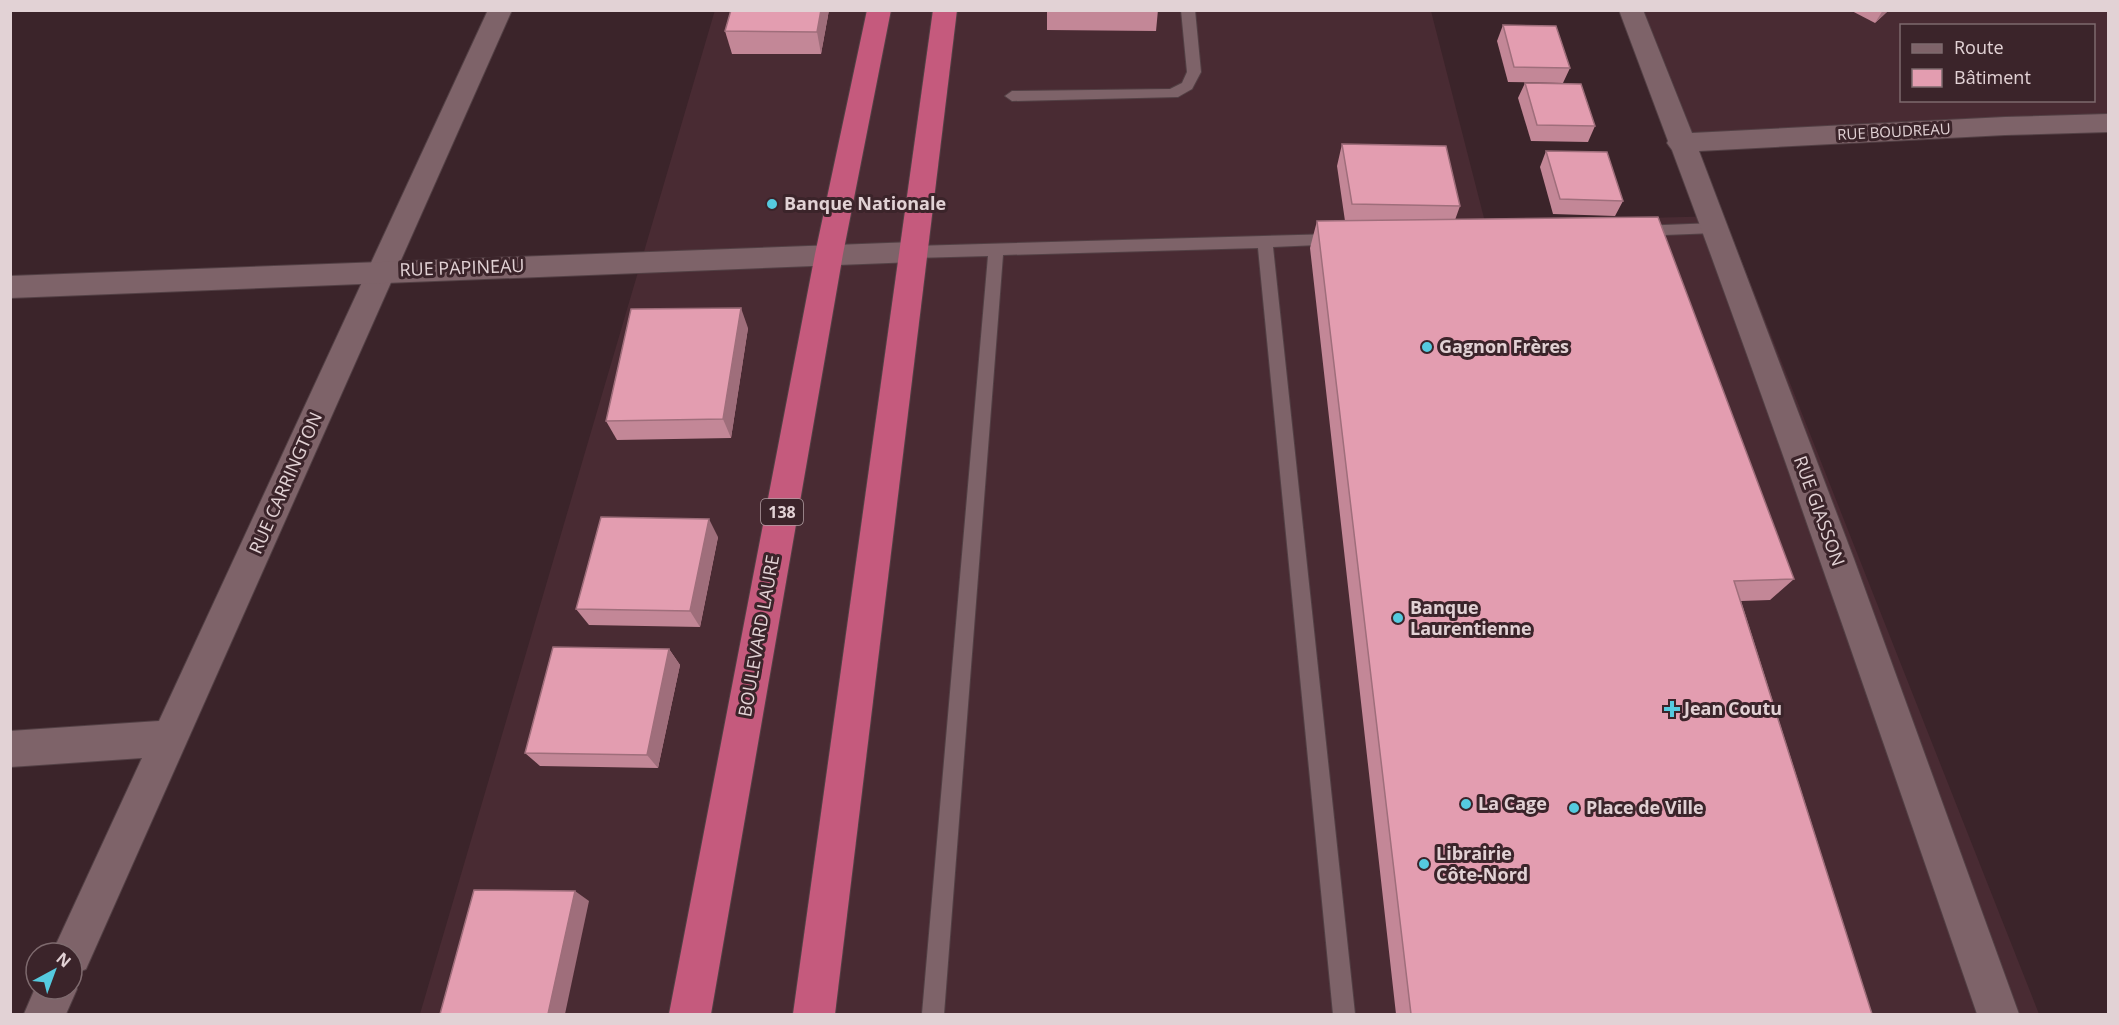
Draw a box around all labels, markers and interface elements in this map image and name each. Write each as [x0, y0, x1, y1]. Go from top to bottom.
legend [1900, 24, 2095, 102]
text: Route [1954, 35, 2004, 59]
text: Bâtiment [1954, 65, 2031, 89]
street label: RUE BOUDREAU [1837, 118, 1951, 144]
place label: Banque Nationale [784, 191, 946, 215]
marker: Banque Nationale [765, 197, 779, 211]
street label: RUE PAPINEAU [399, 253, 525, 281]
place label: Gagnon Frères [1439, 334, 1569, 358]
marker: Gagnon Frères [1420, 340, 1434, 354]
street label: RUE CARRINGTON [243, 408, 327, 557]
street label: RUE GIASSON [1789, 452, 1851, 569]
road number: 138 [761, 499, 803, 525]
street label: BOULEVARD LAURE [732, 553, 784, 719]
place label: Banque Laurentienne [1410, 595, 1532, 640]
marker: Banque Laurentienne [1391, 611, 1405, 625]
place label: Jean Coutu [1682, 696, 1782, 720]
marker: Jean Coutu [1665, 702, 1679, 716]
place label: La Cage [1478, 791, 1547, 815]
place label: Place de Ville [1586, 795, 1704, 819]
marker: La Cage [1459, 797, 1473, 811]
marker: Place de Ville [1567, 801, 1581, 815]
place label: Librairie Côte-Nord [1436, 841, 1528, 886]
marker: Librairie Côte-Nord [1417, 857, 1431, 871]
north arrow [24, 941, 84, 1001]
text: N [52, 947, 76, 972]

